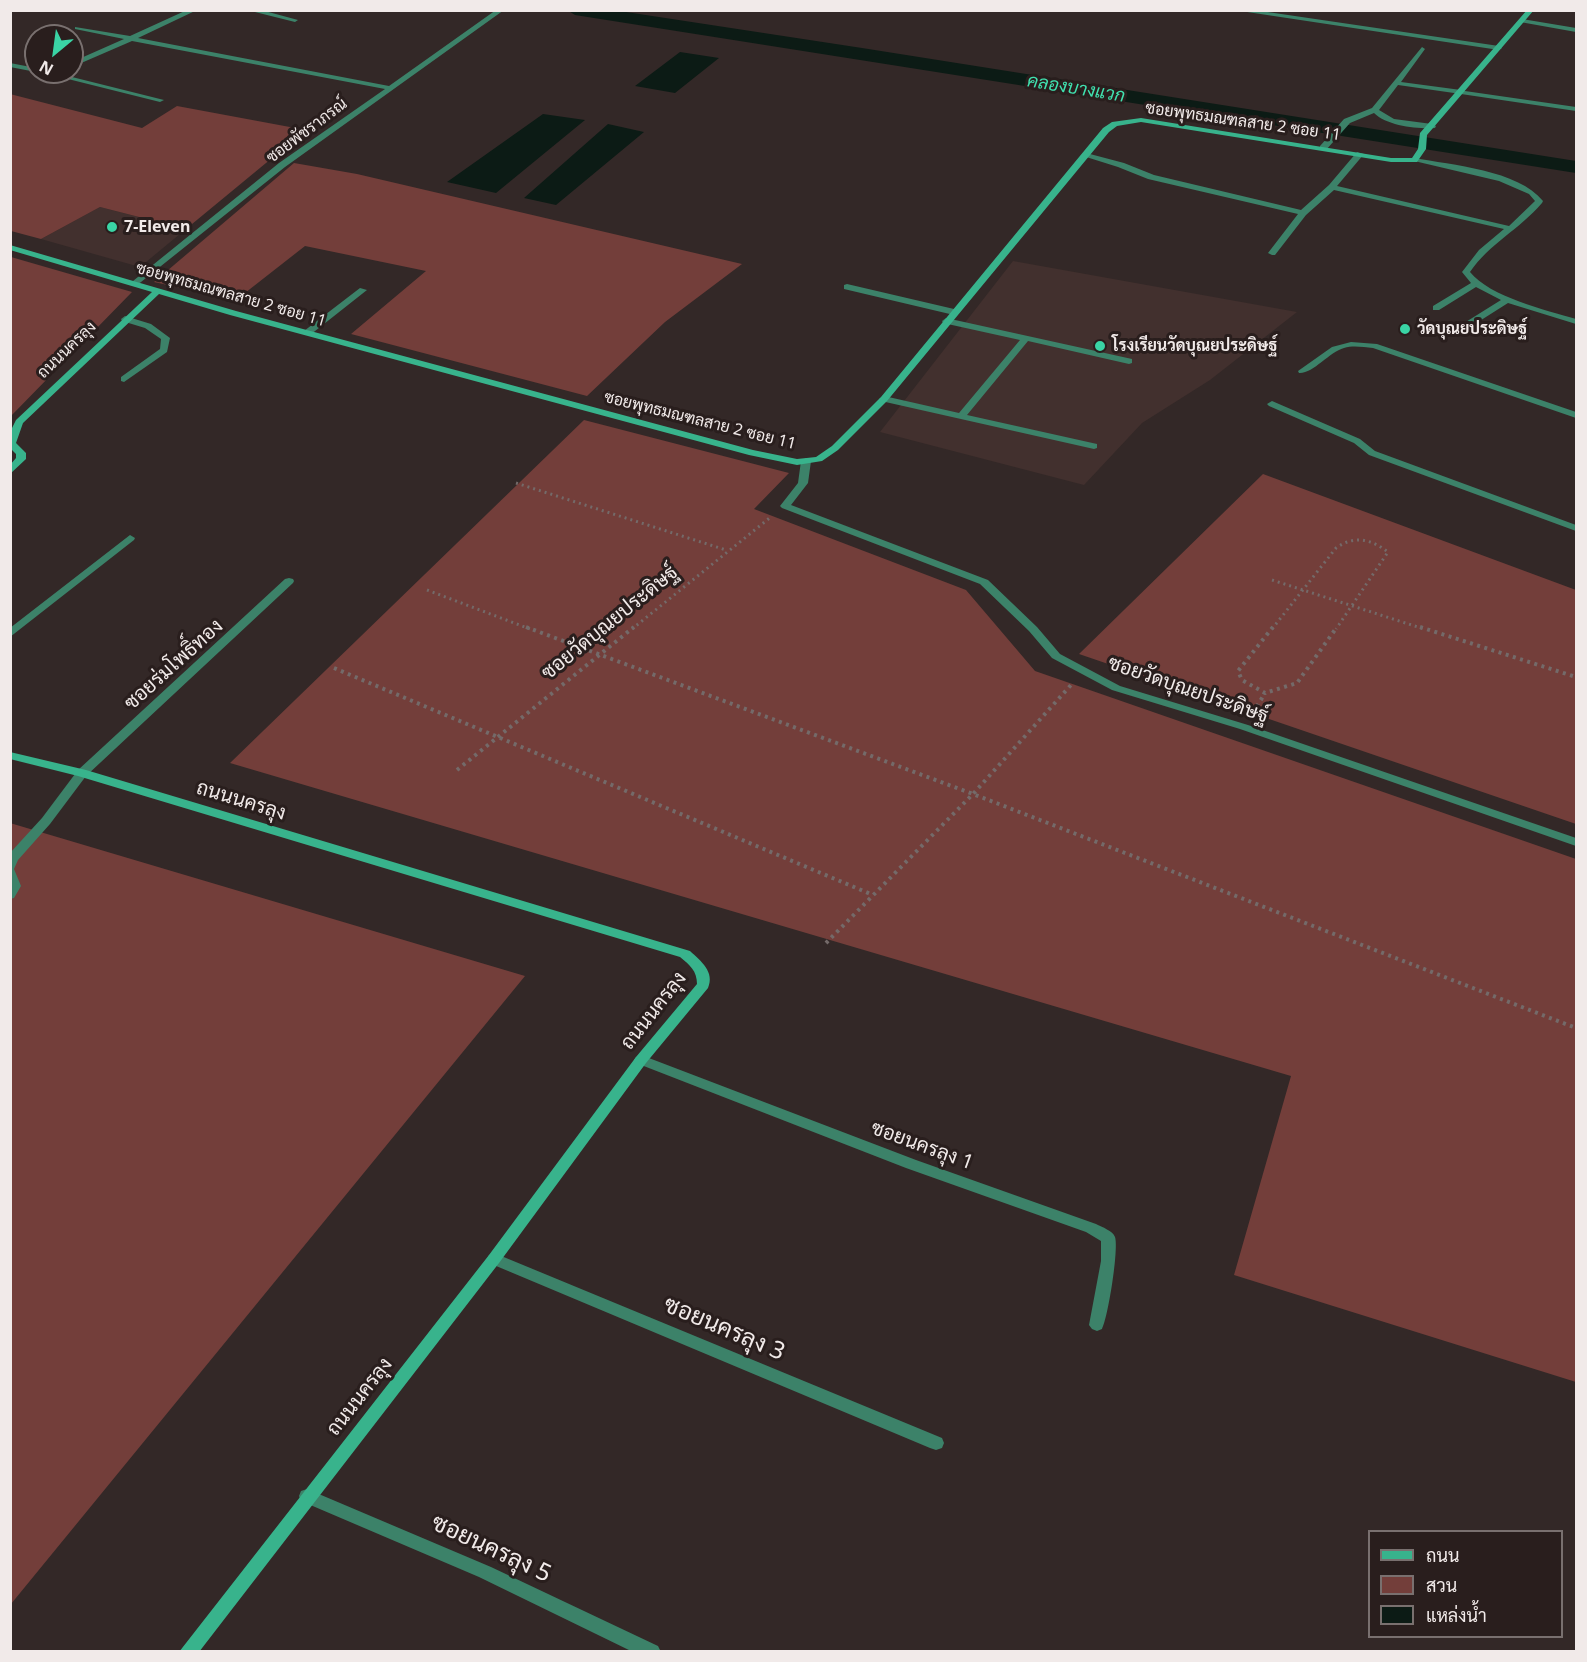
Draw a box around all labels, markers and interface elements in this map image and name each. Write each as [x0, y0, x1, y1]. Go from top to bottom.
north arrow [24, 24, 84, 84]
text: N [35, 55, 57, 81]
water label: คลองบางแวก [1026, 71, 1126, 107]
street label: ซอยพัชราภรณ์ [263, 94, 351, 168]
street label: ซอยพุทธมณฑลสาย 2 ซอย 11 [1144, 99, 1342, 145]
place label: 7-Eleven [124, 217, 190, 237]
marker: 7-Eleven [105, 220, 119, 234]
street label: ซอยพุทธมณฑลสาย 2 ซอย 11 [133, 259, 329, 331]
street label: ถนนนครลุง [34, 317, 100, 383]
place label: วัดบุณยประดิษฐ์ [1417, 319, 1527, 339]
marker: วัดบุณยประดิษฐ์ [1398, 322, 1412, 336]
place label: โรงเรียนวัดบุณยประดิษฐ์ [1112, 336, 1277, 356]
marker: โรงเรียนวัดบุณยประดิษฐ์ [1093, 339, 1107, 353]
street label: ซอยพุทธมณฑลสาย 2 ซอย 11 [602, 388, 798, 454]
street label: ซอยวัดบุณยประดิษฐ์ [537, 561, 683, 685]
street label: ซอยร่มโพธิ์ทอง [120, 615, 228, 715]
street label: ซอยวัดบุณยประดิษฐ์ [1105, 651, 1271, 729]
street label: ถนนนครลุง [193, 776, 289, 826]
street label: ถนนนครลุง [616, 967, 692, 1055]
street label: ซอยนครลุง 1 [867, 1116, 977, 1176]
street label: ซอยนครลุง 3 [659, 1291, 789, 1367]
street label: ถนนนครลุง [322, 1353, 398, 1441]
street label: ซอยนครลุง 5 [427, 1509, 555, 1589]
legend [1368, 1530, 1563, 1638]
text: ถนน [1426, 1543, 1459, 1567]
text: สวน [1426, 1573, 1457, 1597]
text: แหล่งน้ำ [1426, 1603, 1487, 1627]

